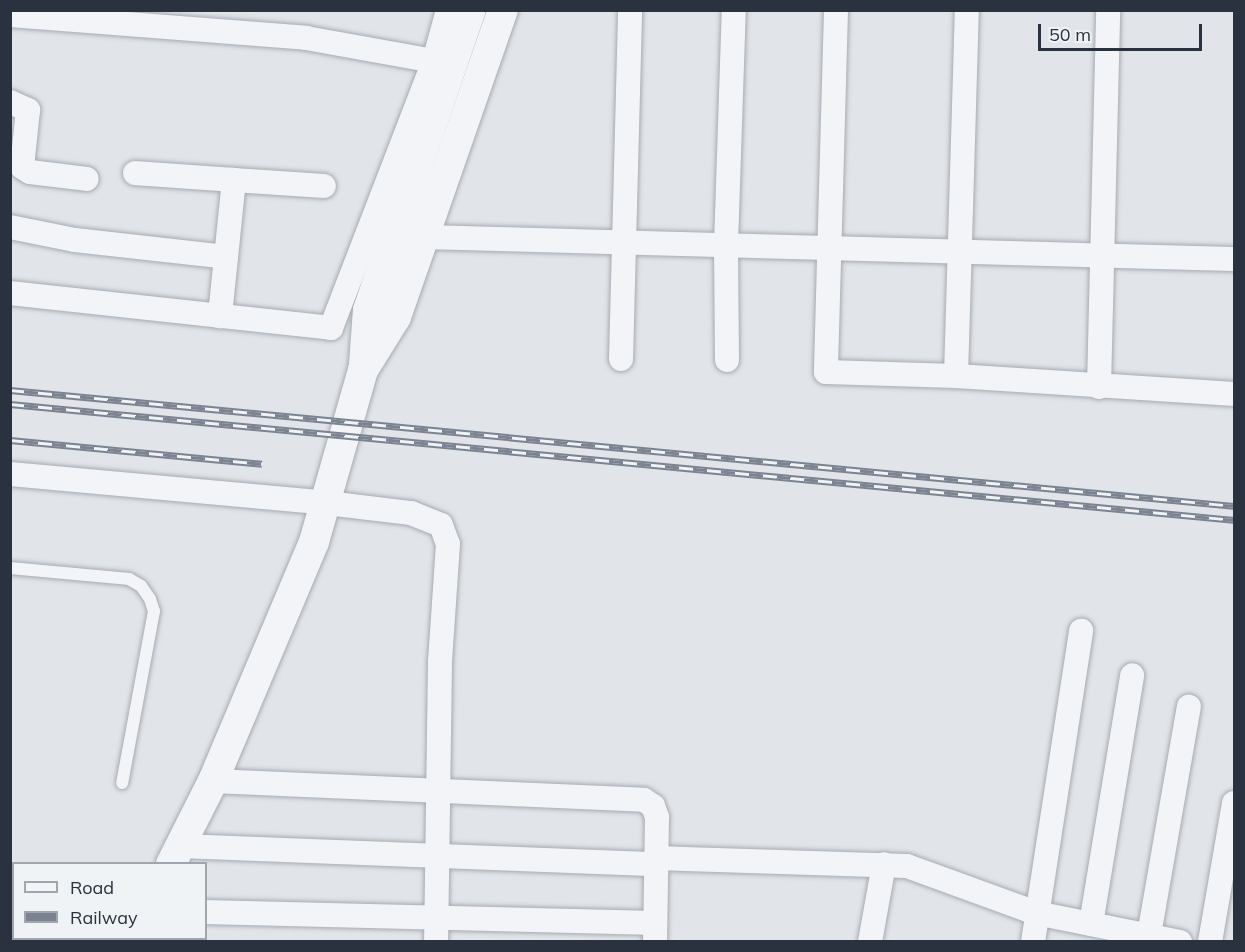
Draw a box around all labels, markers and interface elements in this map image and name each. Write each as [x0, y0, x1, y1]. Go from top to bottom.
scale bar [1041, 12, 1204, 50]
text: 50 m [1049, 23, 1091, 46]
legend [12, 862, 207, 940]
text: Road [70, 876, 114, 899]
text: Railway [70, 906, 138, 929]

